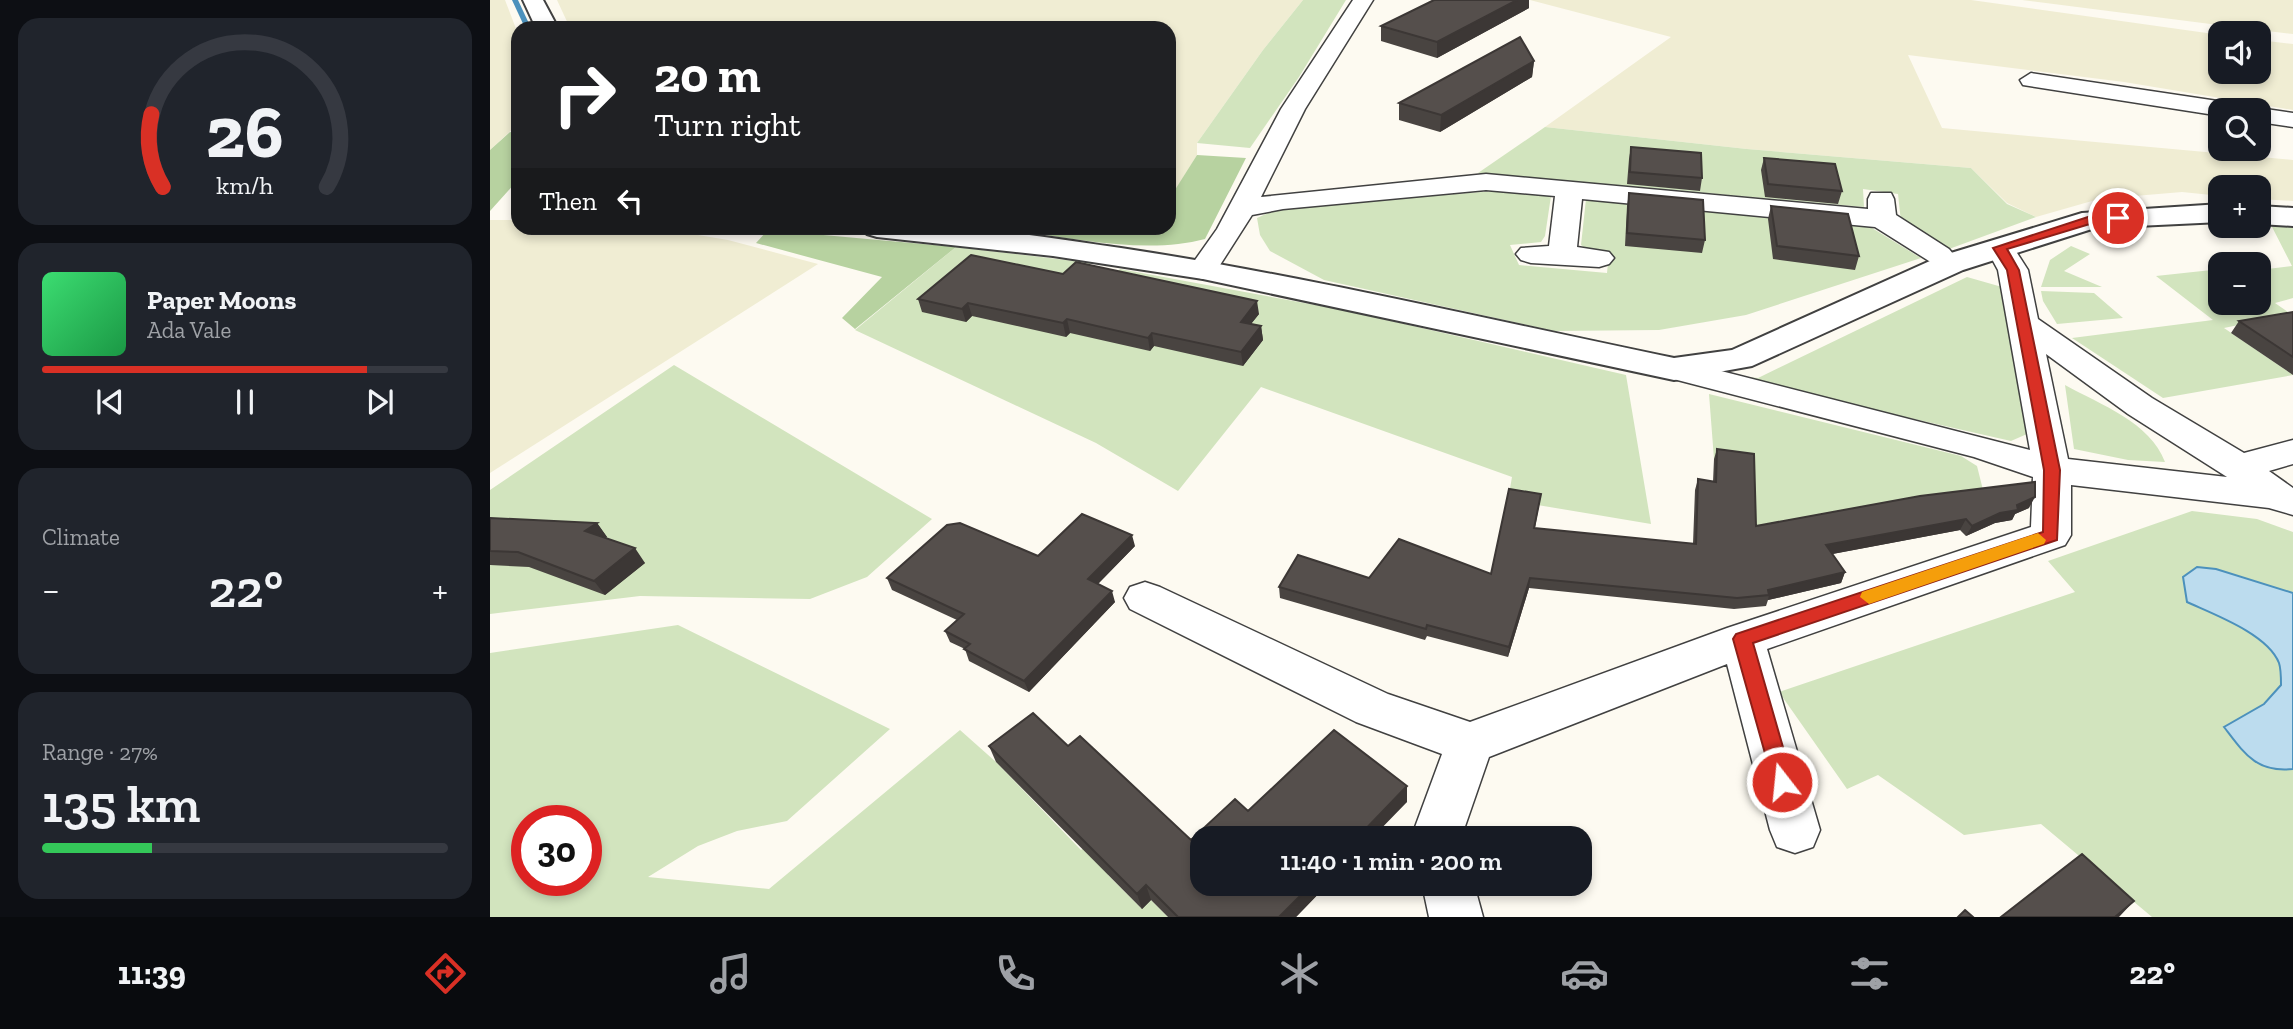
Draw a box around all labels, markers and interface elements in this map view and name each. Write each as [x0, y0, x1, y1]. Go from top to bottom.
map controls [2208, 21, 2271, 315]
button: sound [2208, 21, 2271, 84]
text: 20 m [654, 46, 761, 105]
icon: right [539, 49, 630, 140]
text: 26 [206, 89, 284, 177]
button: search [2208, 98, 2271, 161]
text: Turn right [654, 106, 801, 144]
text: km/h [216, 170, 274, 200]
button: + [2208, 175, 2271, 238]
icon: left [611, 182, 649, 220]
text: Then [539, 185, 597, 217]
pin [2088, 188, 2148, 248]
icon: arrive [2099, 199, 2137, 237]
button: − [2208, 252, 2271, 315]
text: Paper Moons [147, 284, 296, 316]
text: Ada Vale [147, 316, 231, 344]
icon: previous [91, 383, 129, 421]
icon: pause [226, 383, 264, 421]
icon: next [361, 383, 399, 421]
text: Climate [42, 523, 120, 551]
text: 22° [209, 558, 283, 620]
text: − [42, 567, 60, 613]
text: + [432, 567, 448, 613]
text: Range · 27% [42, 738, 158, 766]
position arrow [1745, 745, 1819, 819]
text: 135 km [42, 773, 200, 835]
speed limit sign: 30 [511, 805, 602, 896]
text: 11:40 · 1 min · 200 m [1280, 845, 1502, 877]
icon: directions [421, 949, 470, 998]
icon: music [706, 949, 755, 998]
icon: phone [991, 949, 1040, 998]
icon: climate [1275, 949, 1324, 998]
icon: car [1560, 949, 1609, 998]
icon: filters [1845, 949, 1894, 998]
text: 11:39 [118, 954, 186, 992]
text: 22° [2129, 954, 2175, 992]

